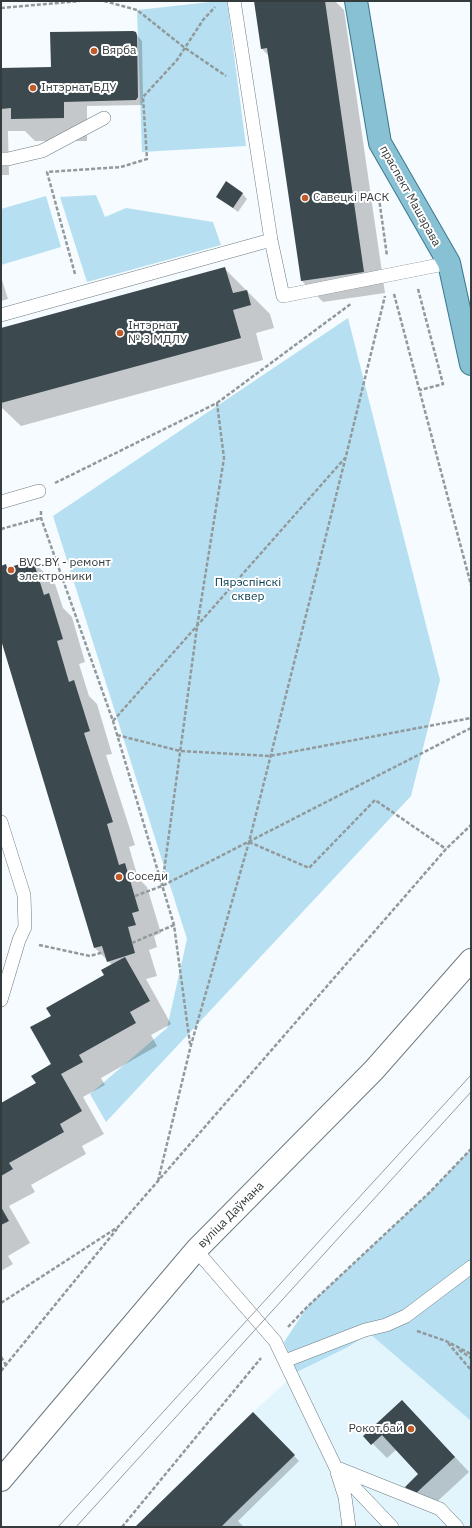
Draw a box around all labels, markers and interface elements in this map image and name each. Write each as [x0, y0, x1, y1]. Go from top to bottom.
place label: Вярба [102, 44, 136, 58]
marker: Вярба [89, 46, 99, 56]
place label: Інтэрнат БДУ [41, 81, 116, 95]
marker: Інтэрнат БДУ [28, 83, 38, 93]
street label: праспект Машэрава [376, 143, 444, 249]
place label: Савецкі РАСК [313, 191, 389, 205]
marker: Савецкі РАСК [300, 193, 310, 203]
place label: Інтэрнат № 3 МДЛУ [128, 319, 187, 347]
marker: Інтэрнат № 3 МДЛУ [115, 328, 125, 338]
place label: BVC.BY - ремонт электроники [19, 556, 111, 584]
marker: BVC.BY - ремонт электроники [6, 565, 16, 575]
park label: Пярэспінскі сквер [215, 576, 281, 604]
place label: Соседи [127, 870, 168, 884]
marker: Соседи [114, 872, 124, 882]
street label: вуліца Даўмана [195, 1179, 267, 1251]
place label: Рокот.бай [348, 1422, 403, 1436]
marker: Рокот.бай [406, 1424, 416, 1434]

